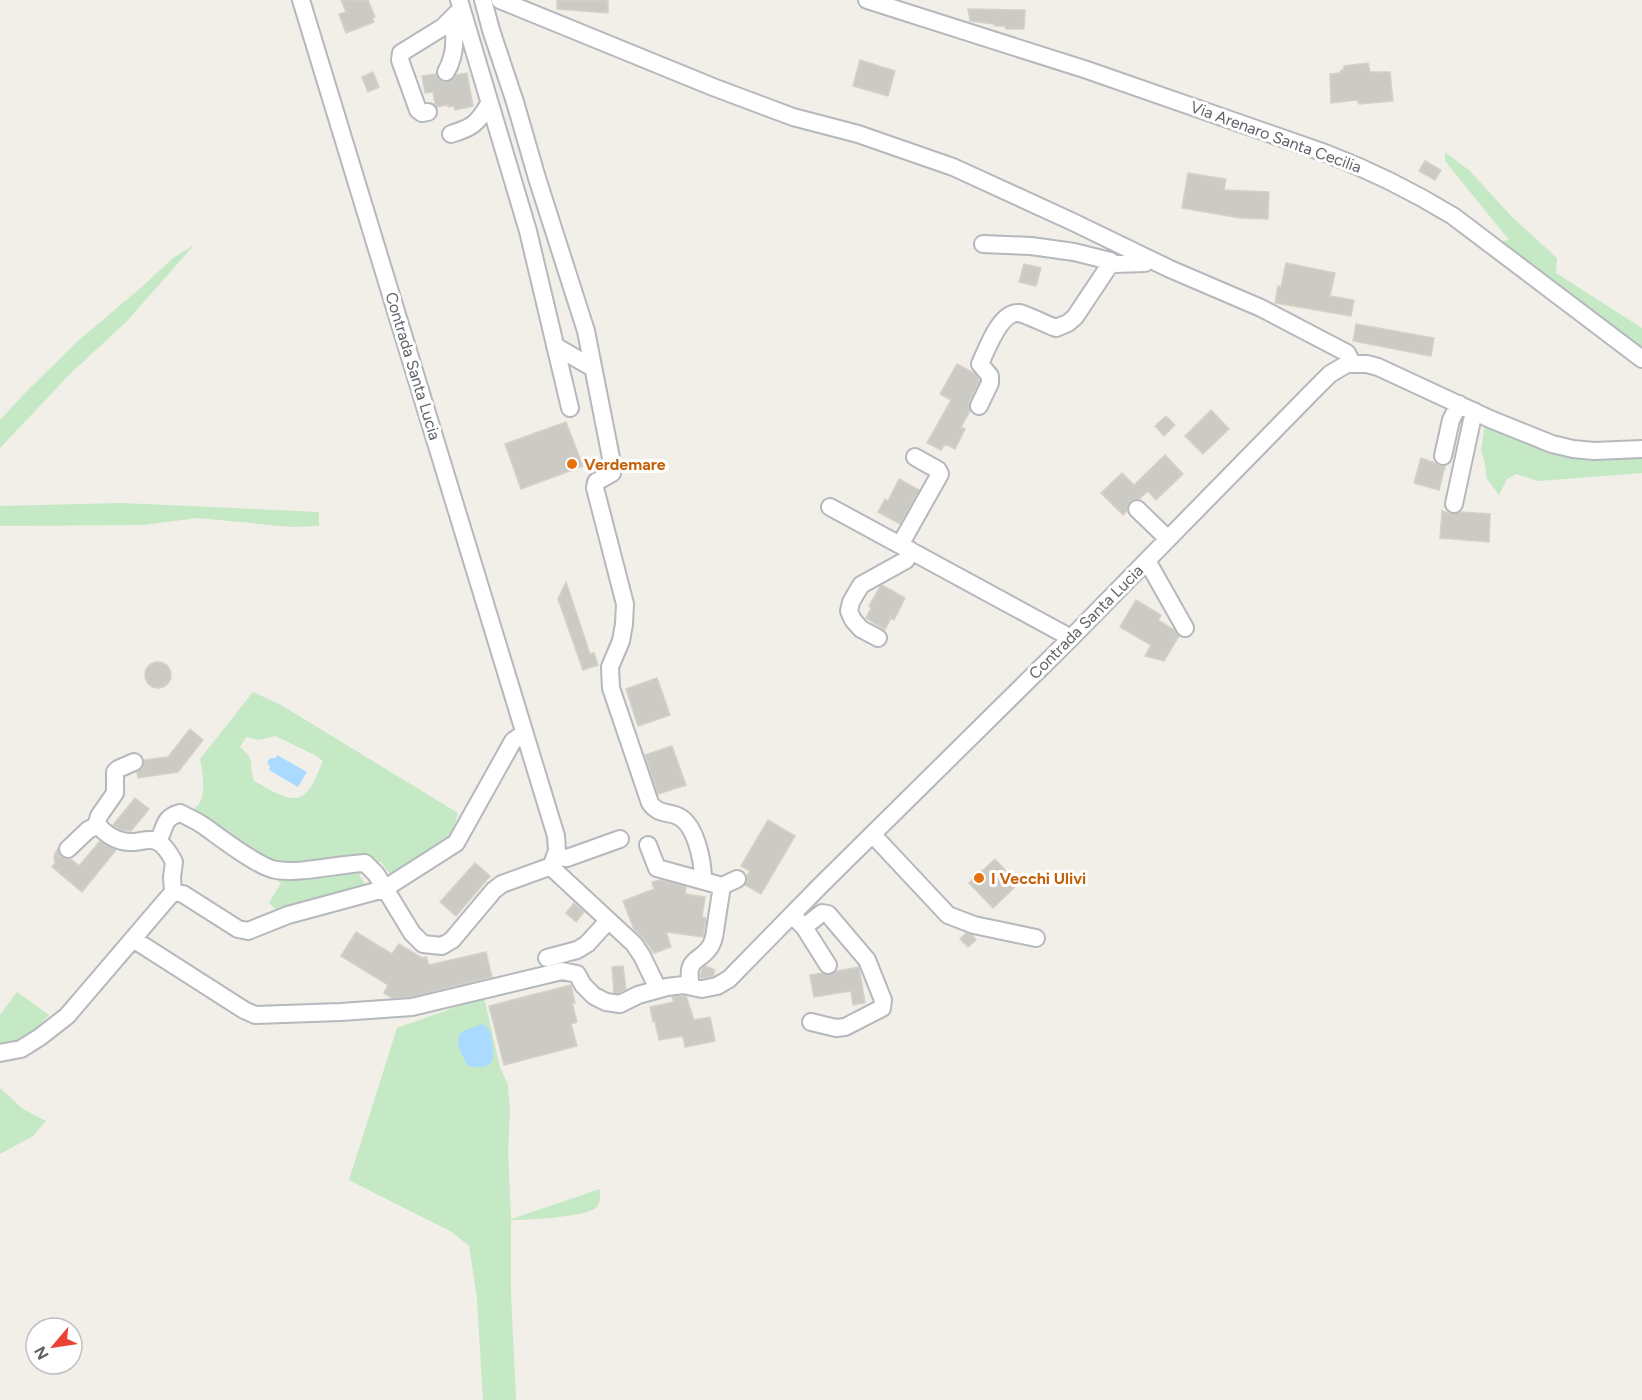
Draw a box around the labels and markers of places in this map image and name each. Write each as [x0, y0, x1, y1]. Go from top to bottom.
place label: Verdemare [584, 455, 666, 474]
marker: Verdemare [565, 457, 579, 471]
place label: I Vecchi Ulivi [991, 869, 1086, 888]
marker: I Vecchi Ulivi [972, 871, 986, 885]

